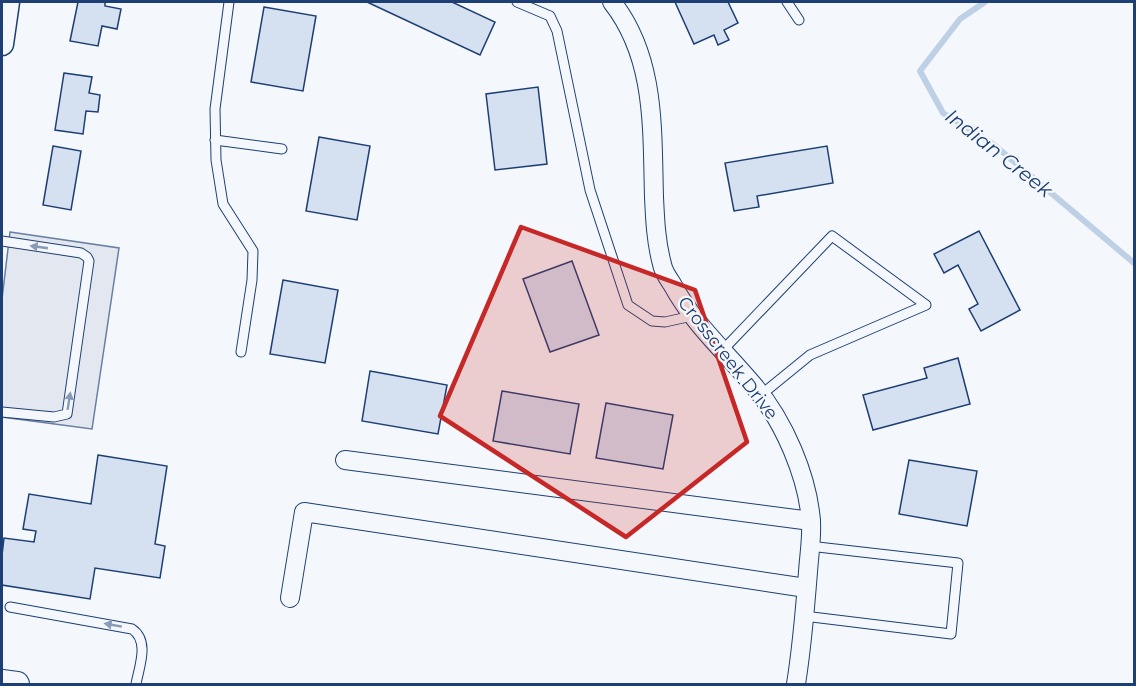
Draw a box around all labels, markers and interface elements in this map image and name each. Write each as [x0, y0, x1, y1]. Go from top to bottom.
water label: Indian Creek [941, 104, 1058, 203]
one-way arrow [30, 242, 49, 251]
street label: Crosscreek Drive [673, 292, 783, 424]
one-way arrow [65, 391, 74, 410]
one-way arrow [104, 621, 123, 630]

